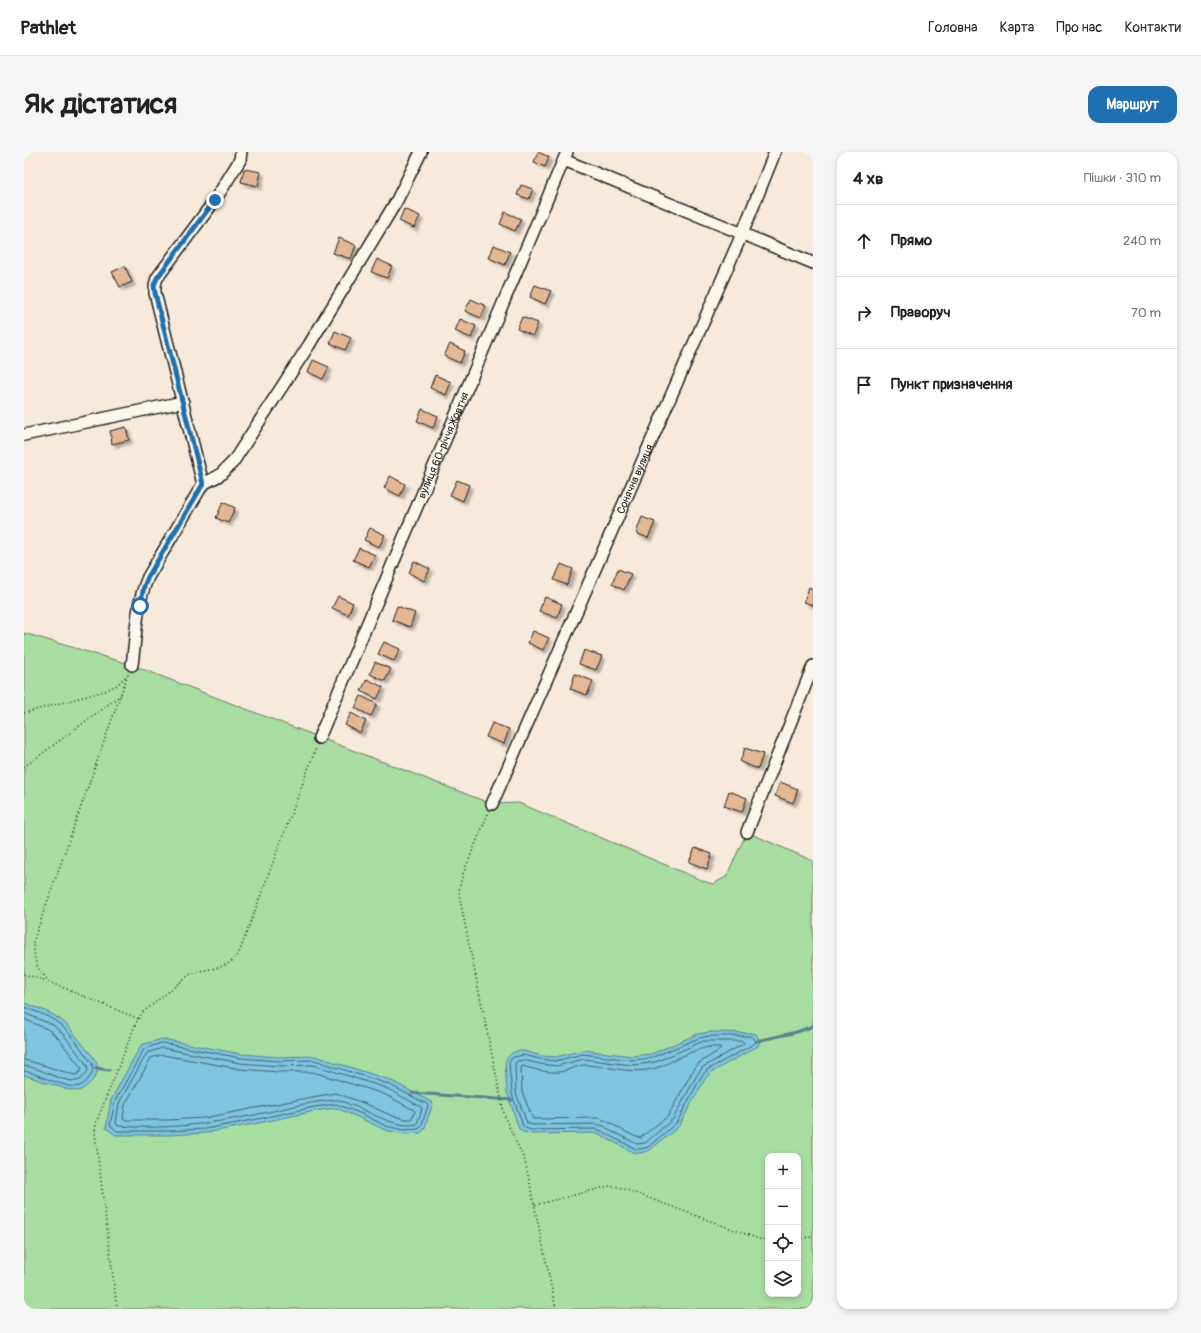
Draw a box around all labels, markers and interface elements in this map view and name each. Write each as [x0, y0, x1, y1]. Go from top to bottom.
text: Pathlet [20, 16, 76, 40]
text: Головна [928, 19, 978, 36]
text: Карта [1000, 19, 1034, 36]
text: Про нас [1056, 19, 1102, 36]
text: Контакти [1124, 19, 1181, 36]
button: Маршрут [1088, 86, 1177, 123]
text: Як дістатися [24, 87, 177, 122]
text: 4 хв [853, 168, 883, 189]
text: Пішки · 310 m [1084, 170, 1161, 186]
route end [206, 191, 224, 209]
icon: ahead [853, 230, 875, 252]
text: Прямо [891, 231, 932, 250]
text: 240 m [1123, 233, 1161, 249]
icon: right [853, 302, 875, 324]
text: Праворуч [891, 303, 951, 322]
text: 70 m [1131, 305, 1161, 321]
icon: arrive [853, 374, 875, 396]
text: Пункт призначення [891, 375, 1012, 394]
street label: вулиця 60-річчя Жовтня [415, 390, 471, 500]
street label: Сонячна вулиця [614, 442, 656, 516]
route start [131, 597, 149, 615]
map controls [765, 1153, 801, 1297]
button: + [765, 1153, 801, 1189]
button: − [765, 1189, 801, 1225]
button: locate [765, 1225, 801, 1261]
button: layers [765, 1261, 801, 1297]

